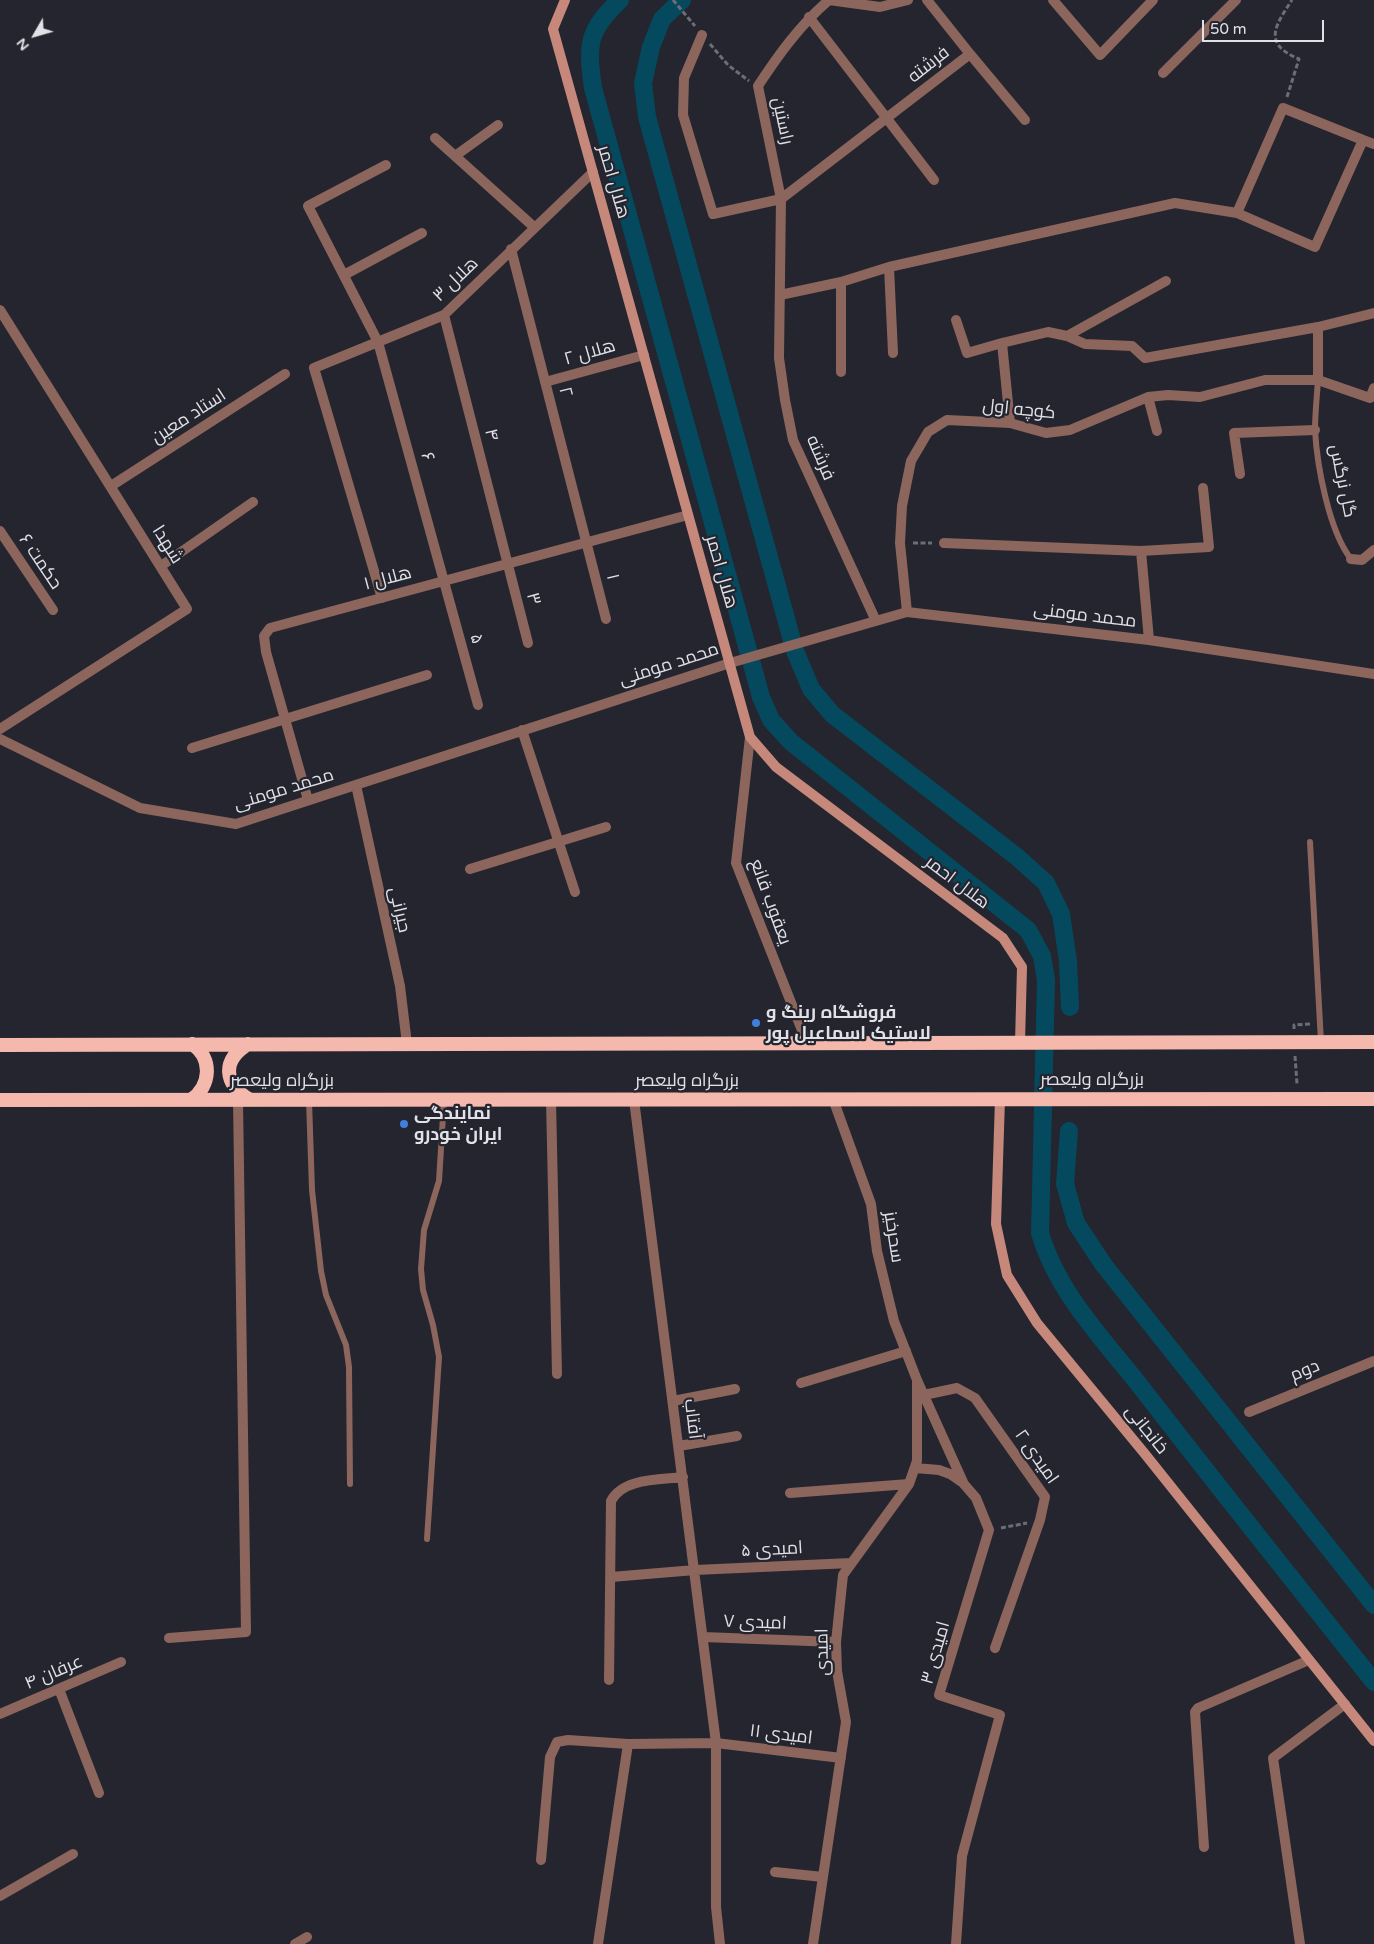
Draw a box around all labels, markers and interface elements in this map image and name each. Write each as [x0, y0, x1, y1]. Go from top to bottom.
north arrow [10, 10, 60, 60]
scale bar [1204, 10, 1326, 42]
text: 50 m [1210, 20, 1247, 38]
text: N [13, 35, 33, 54]
street label: فرشته [904, 42, 954, 88]
street label: راستین [766, 95, 798, 147]
street label: هلال احمر [592, 143, 634, 221]
street label: هلال ۳ [429, 253, 483, 307]
street label: هلال ۲ [562, 335, 618, 371]
street label: استاد معین [148, 385, 230, 449]
street label: ۲ [553, 385, 577, 399]
street label: کوچه اول [981, 395, 1057, 425]
street label: ۴ [479, 427, 503, 443]
street label: فرشته [801, 432, 839, 484]
street label: گل نرگس [1324, 442, 1360, 520]
street label: ۶ [415, 450, 439, 464]
street label: شهدا [147, 522, 187, 568]
street label: حکمت ۶ [14, 530, 66, 594]
street label: هلال احمر [700, 533, 742, 611]
street label: هلال ۱ [362, 562, 414, 596]
street label: ۱ [601, 572, 623, 582]
street label: ۳ [521, 590, 545, 608]
street label: محمد مومنی [1032, 599, 1138, 633]
street label: ۵ [464, 631, 488, 647]
street label: محمد مومنی [616, 639, 722, 691]
street label: محمد مومنی [231, 765, 337, 815]
street label: هلال احمر [920, 852, 994, 914]
street label: یعقوب قانع [745, 856, 795, 948]
street label: جیرانی [383, 885, 415, 935]
place label: فروشگاه رینگ و لاستیک اسماعیل پور [766, 1002, 931, 1044]
marker: فروشگاه رینگ و لاستیک اسماعیل پور [750, 1017, 762, 1029]
street label: بزرگراه ولیعصر [1040, 1069, 1144, 1091]
street label: بزرگراه ولیعصر [230, 1070, 334, 1092]
street label: بزرگراه ولیعصر [635, 1070, 739, 1092]
place label: نمایندگی ایران خودرو [414, 1103, 502, 1146]
marker: نمایندگی ایران خودرو [398, 1118, 410, 1130]
street label: سحرخیز [878, 1210, 908, 1264]
street label: دوم [1287, 1355, 1323, 1387]
street label: آفتاب [679, 1398, 705, 1440]
street label: خانجانی [1120, 1401, 1172, 1459]
street label: امیدی ۲ [1009, 1426, 1063, 1488]
street label: امیدی ۵ [740, 1538, 804, 1562]
street label: امیدی ۷ [723, 1611, 787, 1635]
street label: امیدی ۳ [917, 1619, 955, 1687]
street label: امیدی [812, 1628, 834, 1676]
street label: عرفان ۴ [22, 1651, 86, 1695]
street label: امیدی ۱۱ [748, 1720, 814, 1750]

